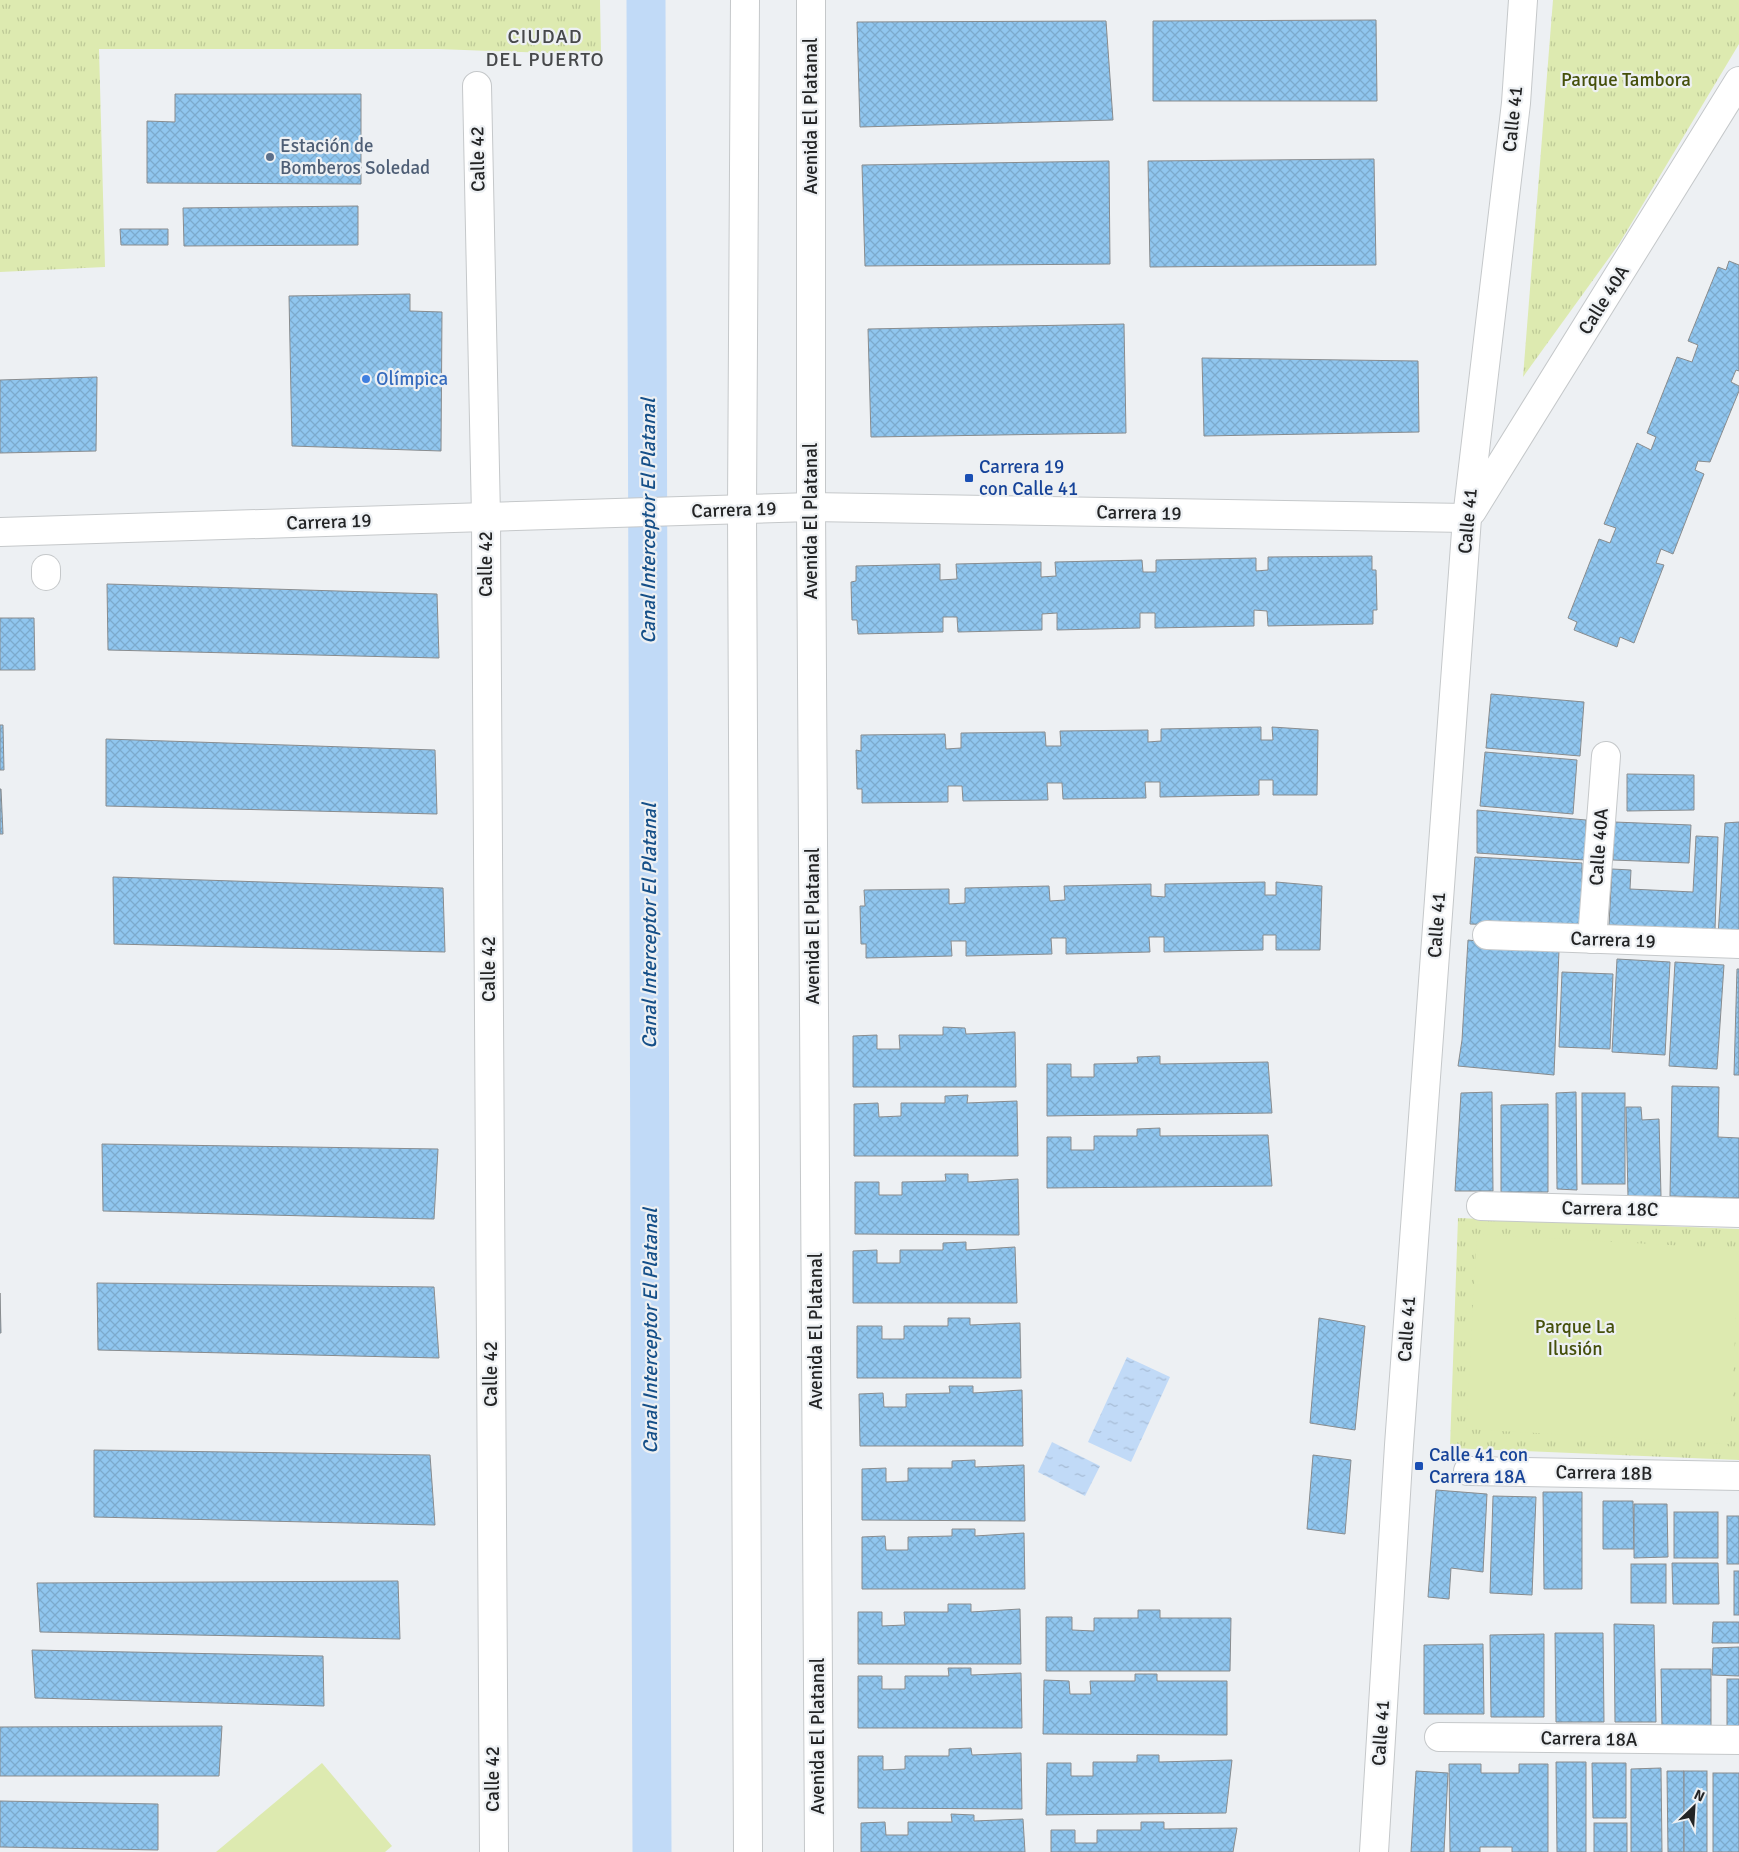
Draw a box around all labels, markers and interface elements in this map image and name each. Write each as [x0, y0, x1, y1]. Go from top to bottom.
district label: CIUDAD DEL PUERTO [485, 24, 605, 72]
street label: Avenida El Platanal [799, 38, 823, 194]
park label: Parque Tambora [1561, 68, 1691, 92]
street label: Calle 41 [1498, 85, 1528, 153]
street label: Calle 42 [465, 126, 491, 192]
place label: Estación de Bomberos Soledad [280, 134, 430, 180]
marker: Estación de Bomberos Soledad [264, 151, 276, 163]
street label: Calle 40A [1573, 260, 1635, 339]
place label: Olímpica [376, 367, 448, 391]
marker: Olímpica [360, 373, 372, 385]
water label: Canal Interceptor El Platanal [636, 396, 661, 644]
street label: Avenida El Platanal [799, 443, 823, 599]
place label: Carrera 19 con Calle 41 [979, 455, 1078, 501]
marker: Carrera 19 con Calle 41 [963, 472, 975, 484]
street label: Calle 41 [1453, 487, 1483, 555]
street label: Carrera 19 [691, 497, 777, 523]
street label: Carrera 19 [1096, 500, 1182, 526]
street label: Carrera 19 [286, 509, 372, 535]
street label: Calle 42 [474, 531, 498, 597]
water label: Canal Interceptor El Platanal [637, 801, 662, 1049]
street label: Calle 40A [1584, 807, 1614, 887]
street label: Avenida El Platanal [801, 848, 825, 1004]
street label: Calle 41 [1423, 891, 1451, 959]
street label: Carrera 19 [1570, 927, 1656, 953]
street label: Calle 42 [477, 936, 501, 1002]
street label: Carrera 18C [1561, 1196, 1659, 1222]
water label: Canal Interceptor El Platanal [638, 1206, 663, 1454]
street label: Avenida El Platanal [804, 1253, 828, 1409]
street label: Calle 41 [1393, 1295, 1421, 1363]
park label: Parque La Ilusión [1535, 1315, 1615, 1361]
street label: Calle 42 [479, 1341, 503, 1407]
place label: Calle 41 con Carrera 18A [1429, 1443, 1528, 1489]
marker: Calle 41 con Carrera 18A [1413, 1460, 1425, 1472]
street label: Carrera 18B [1555, 1460, 1653, 1486]
street label: Avenida El Platanal [806, 1658, 830, 1814]
street label: Calle 41 [1367, 1699, 1395, 1767]
street label: Carrera 18A [1540, 1726, 1638, 1752]
street label: Calle 42 [481, 1746, 505, 1812]
north arrow [1669, 1782, 1719, 1832]
text: N [1691, 1786, 1707, 1805]

